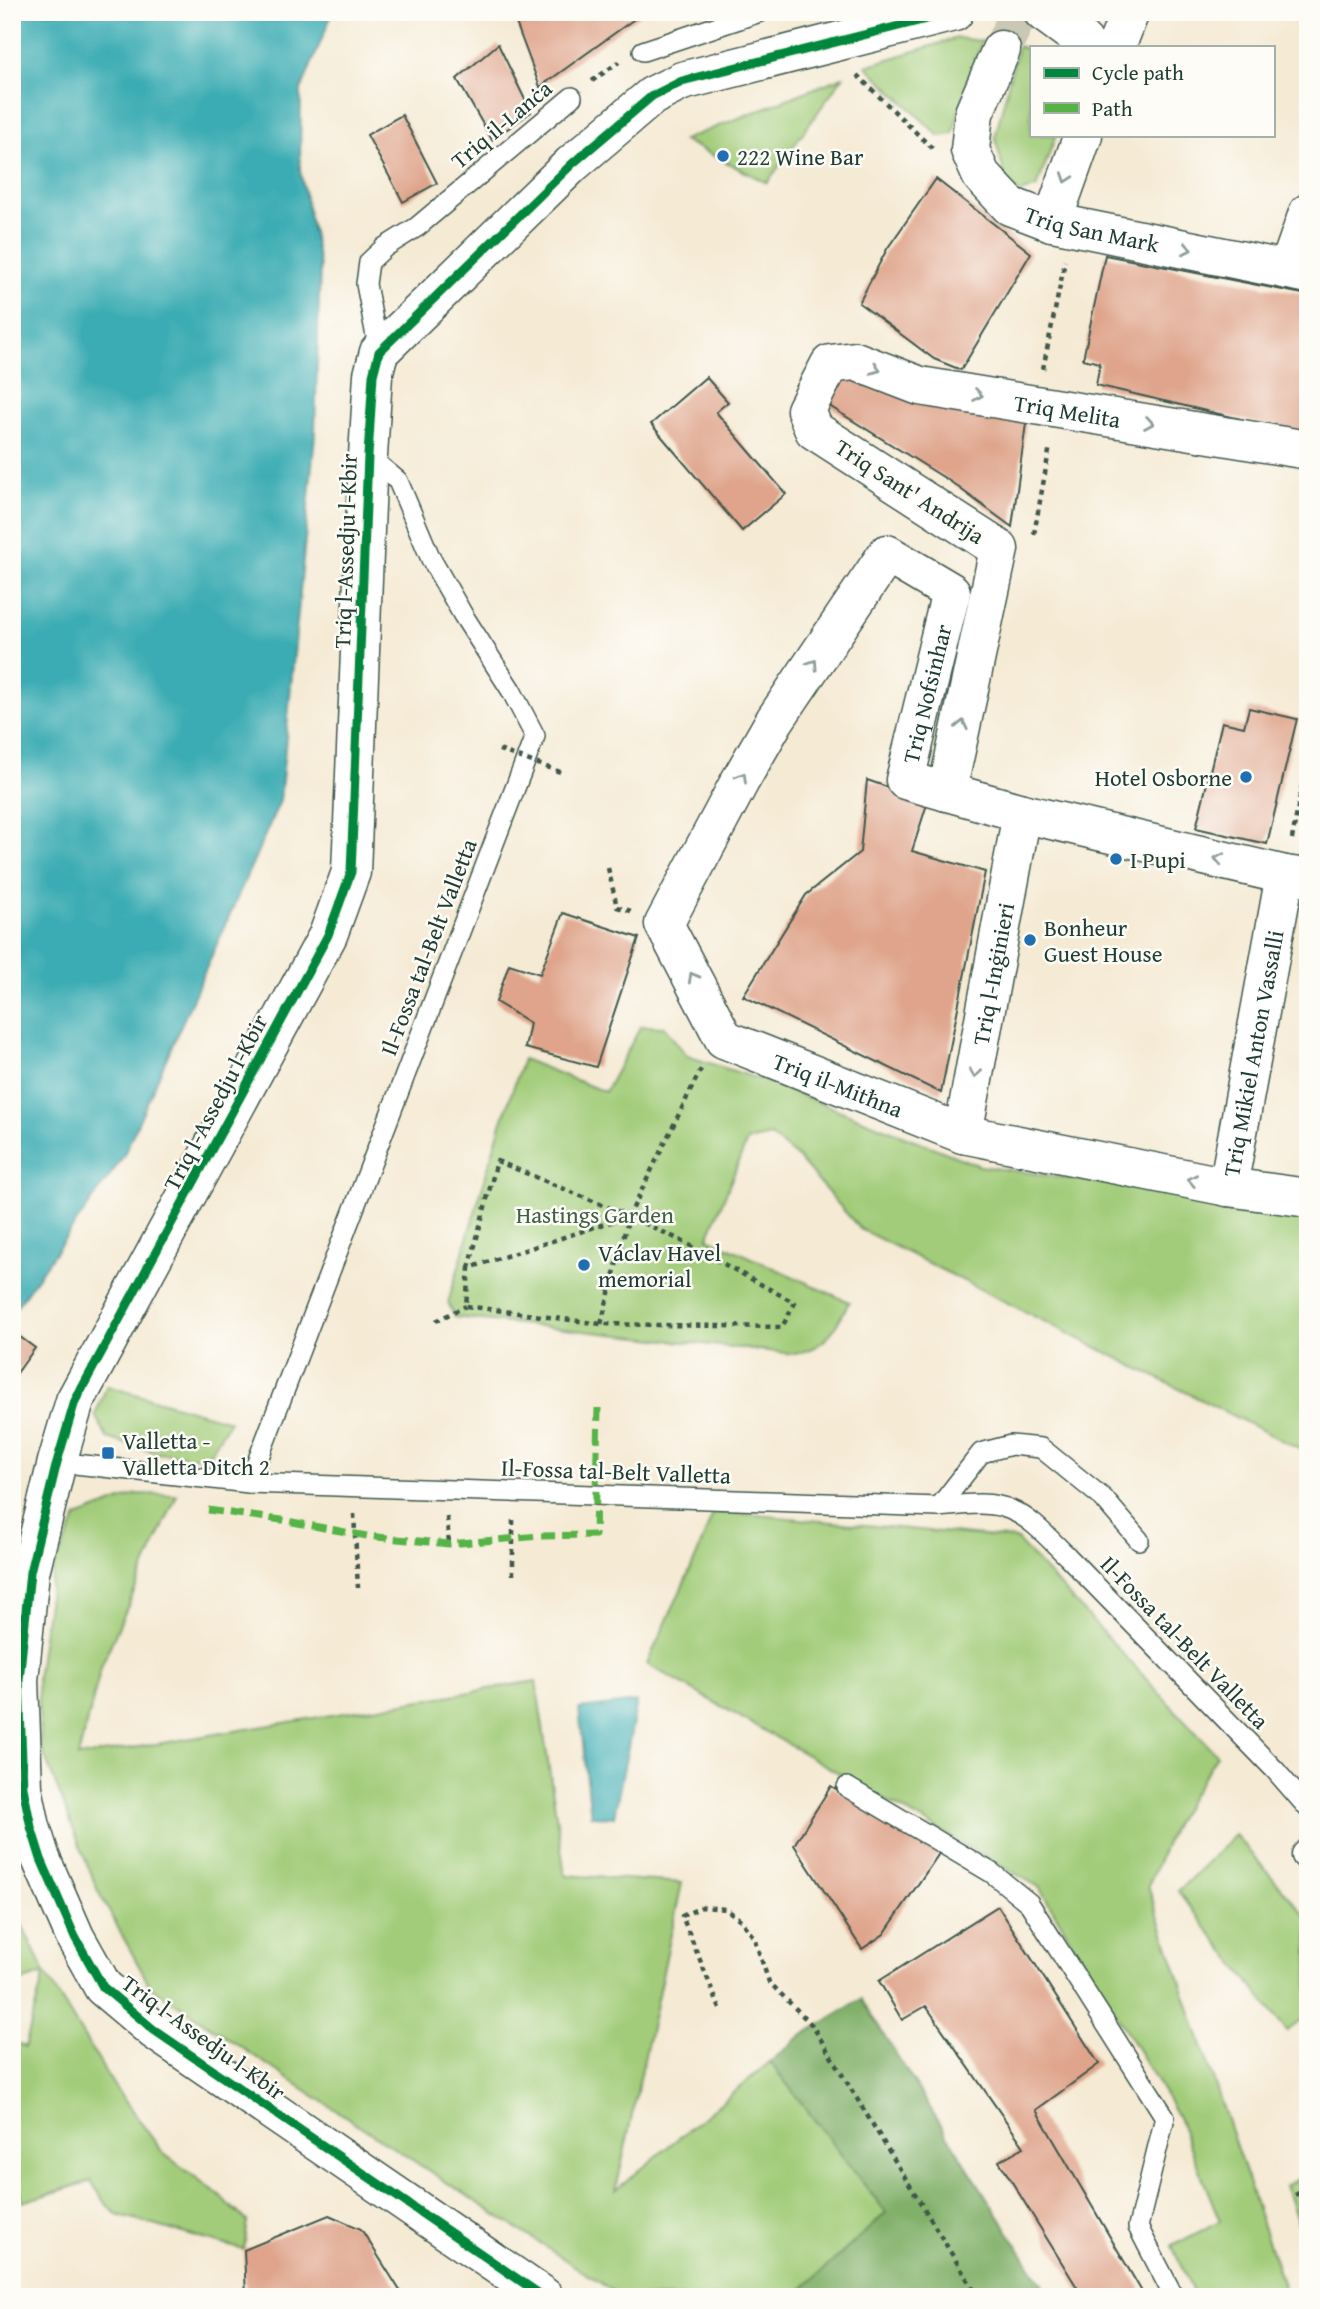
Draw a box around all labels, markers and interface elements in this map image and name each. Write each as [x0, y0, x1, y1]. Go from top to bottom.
legend [1030, 46, 1274, 136]
text: Cycle path [1092, 57, 1184, 88]
street label: Triq il-Lanċa [443, 72, 559, 176]
text: Path [1092, 93, 1133, 124]
place label: 222 Wine Bar [737, 140, 864, 173]
marker: 222 Wine Bar [715, 148, 731, 164]
one-way arrow [1061, 172, 1075, 184]
street label: Triq San Mark [1020, 197, 1162, 260]
one-way arrow [1181, 241, 1193, 256]
one-way arrow [869, 361, 881, 375]
street label: Triq Melita [1012, 385, 1123, 435]
one-way arrow [972, 387, 984, 402]
one-way arrow [1143, 415, 1154, 430]
street label: Triq Sant' Andrija [829, 430, 991, 552]
street label: Triq l-Assedju l-Kbir [325, 452, 365, 649]
street label: Triq Nofsinhar [893, 620, 959, 766]
one-way arrow [805, 659, 818, 672]
one-way arrow [953, 719, 968, 731]
place label: Hotel Osborne [1095, 761, 1232, 794]
marker: Hotel Osborne [1238, 769, 1254, 785]
one-way arrow [734, 772, 747, 784]
street label: Il-Fossa tal-Belt Valletta [371, 834, 485, 1060]
place label: I Pupi [1130, 843, 1186, 876]
marker: I Pupi [1108, 851, 1124, 867]
one-way arrow [1213, 853, 1225, 867]
street label: Triq l-Inġinieri [963, 900, 1022, 1048]
place label: Bonheur Guest House [1044, 911, 1162, 970]
street label: Triq Mikiel Anton Vassalli [1214, 927, 1291, 1179]
marker: Bonheur Guest House [1022, 932, 1038, 948]
one-way arrow [688, 972, 701, 985]
street label: Triq l-Assedju l-Kbir [155, 1008, 276, 1196]
street label: Triq il-Mitħna [768, 1044, 908, 1125]
one-way arrow [968, 1067, 983, 1079]
one-way arrow [1186, 1173, 1198, 1188]
park label: Hastings Garden [516, 1198, 674, 1231]
place label: Václav Havel memorial [598, 1236, 721, 1295]
marker: Václav Havel memorial [576, 1257, 592, 1273]
place label: Valletta - Valletta Ditch 2 [122, 1424, 270, 1483]
marker: Valletta - Valletta Ditch 2 [100, 1445, 116, 1461]
street label: Il-Fossa tal-Belt Valletta [501, 1450, 732, 1492]
street label: Il-Fossa tal-Belt Valletta [1093, 1548, 1277, 1736]
street label: Triq l-Assedju l-Kbir [115, 1966, 293, 2108]

